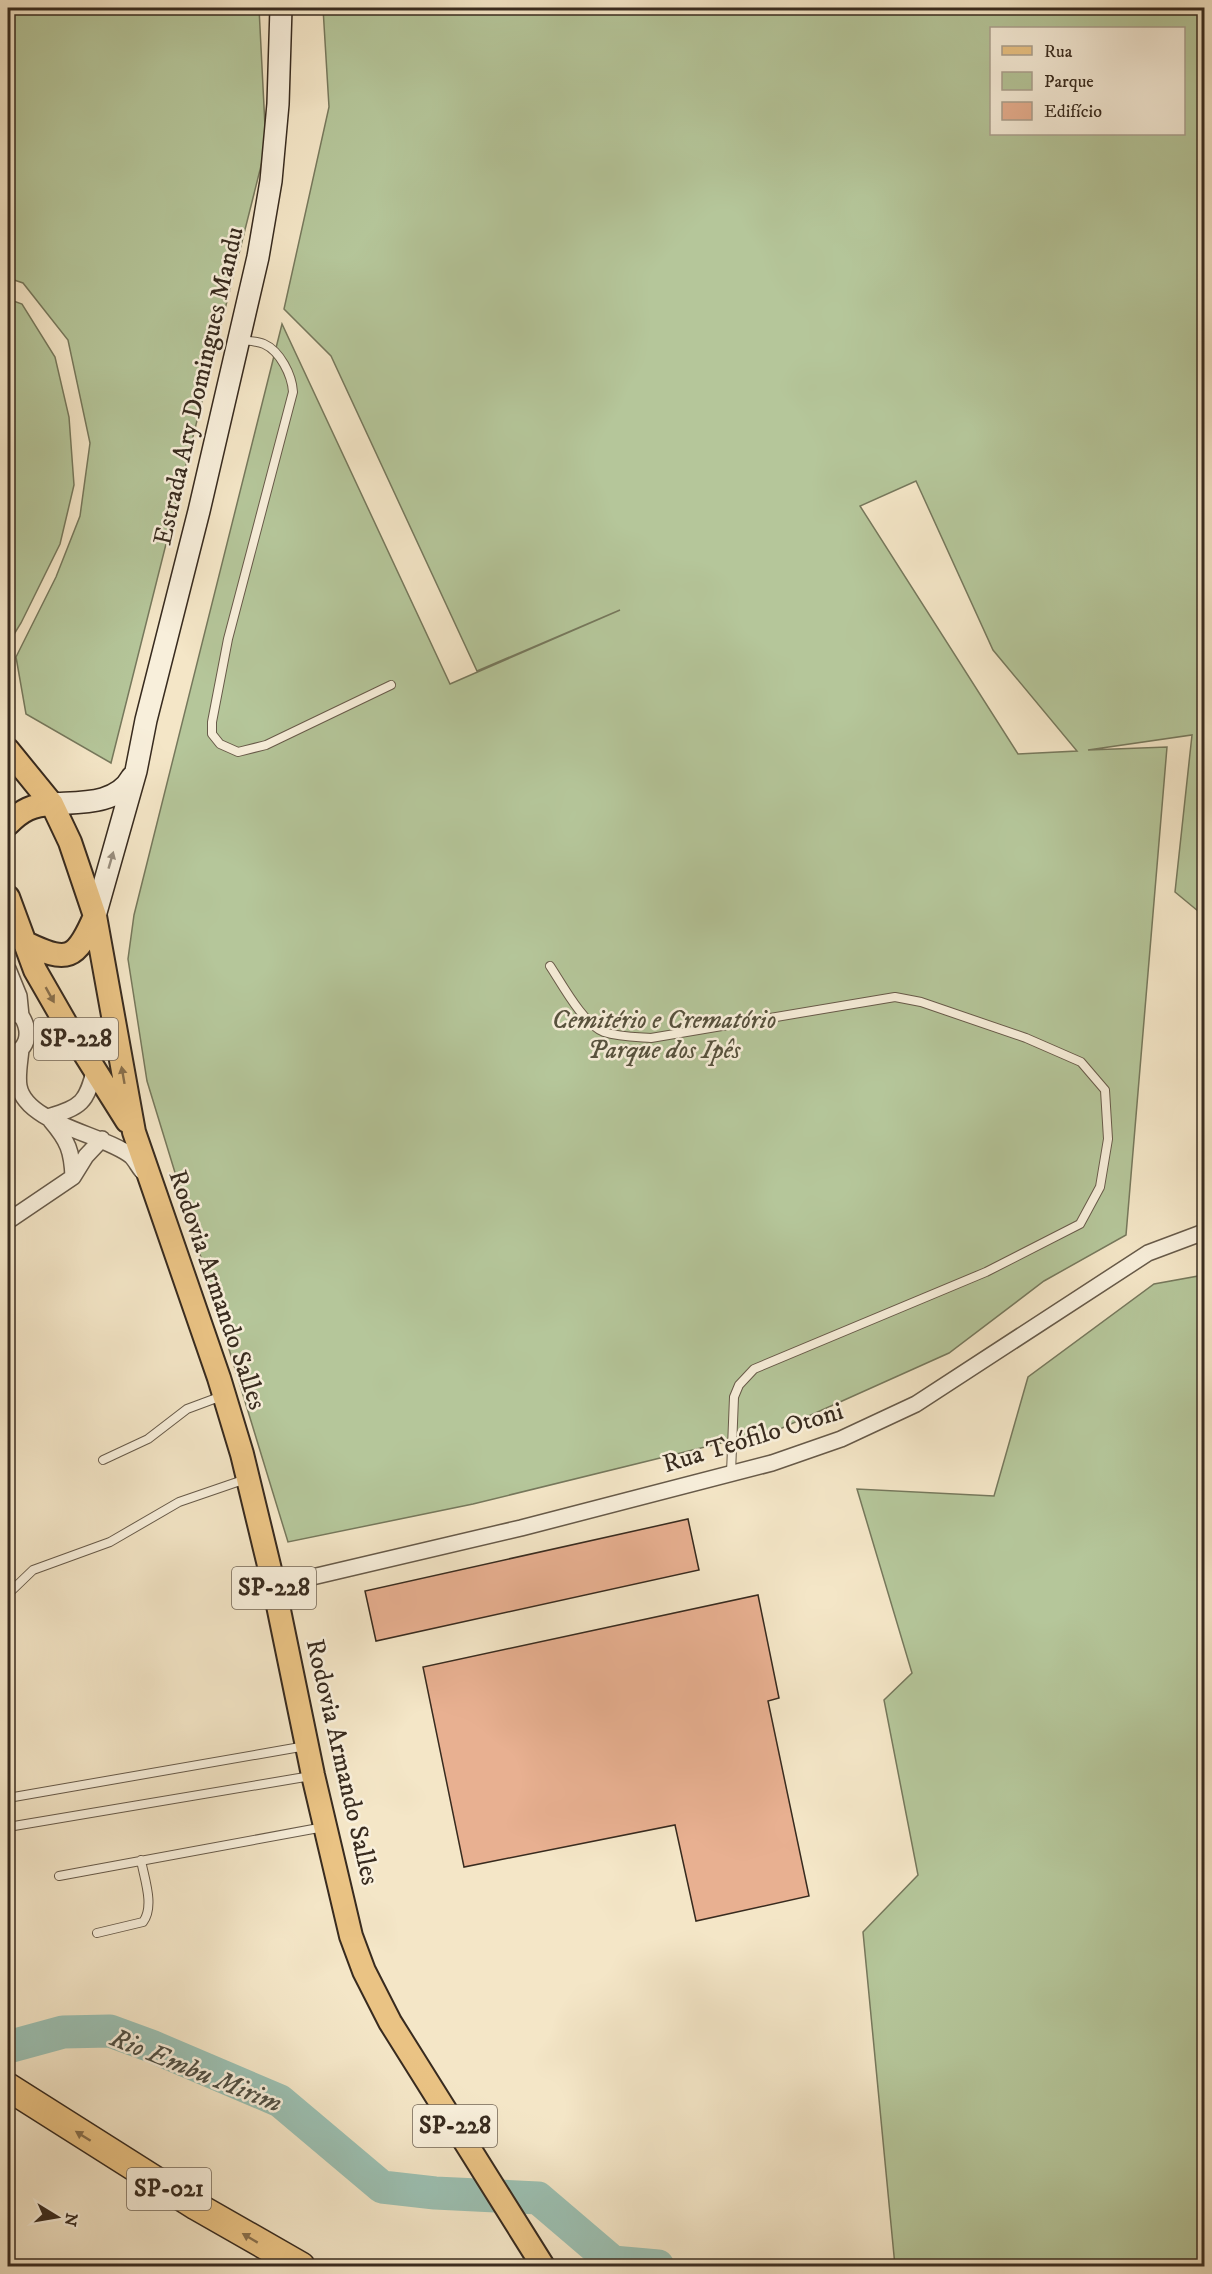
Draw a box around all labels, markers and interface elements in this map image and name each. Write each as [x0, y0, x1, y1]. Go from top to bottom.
legend [990, 27, 1185, 135]
text: Rua [1044, 41, 1073, 63]
text: Parque [1044, 71, 1094, 93]
text: Edifício [1044, 101, 1102, 123]
street label: Estrada Ary Domingues Mandu [146, 224, 252, 548]
one-way arrow [107, 851, 116, 869]
one-way arrow [44, 986, 54, 1003]
park label: Cemitério e Crematório Parque dos Ipês [552, 1004, 776, 1067]
road number: SP-228 [34, 1018, 118, 1060]
one-way arrow [118, 1065, 127, 1084]
street label: Rodovia Armando Salles [160, 1166, 274, 1414]
street label: Rua Teófilo Otoni [659, 1395, 847, 1481]
road number: SP-228 [232, 1567, 316, 1609]
street label: Rodovia Armando Salles [298, 1636, 386, 1888]
water label: Rio Embu Mirim [104, 2021, 287, 2121]
road number: SP-228 [413, 2105, 497, 2147]
one-way arrow [75, 2130, 92, 2141]
road number: SP-021 [127, 2168, 211, 2210]
north arrow [27, 2187, 87, 2247]
text: N [60, 2211, 82, 2228]
one-way arrow [242, 2232, 258, 2243]

